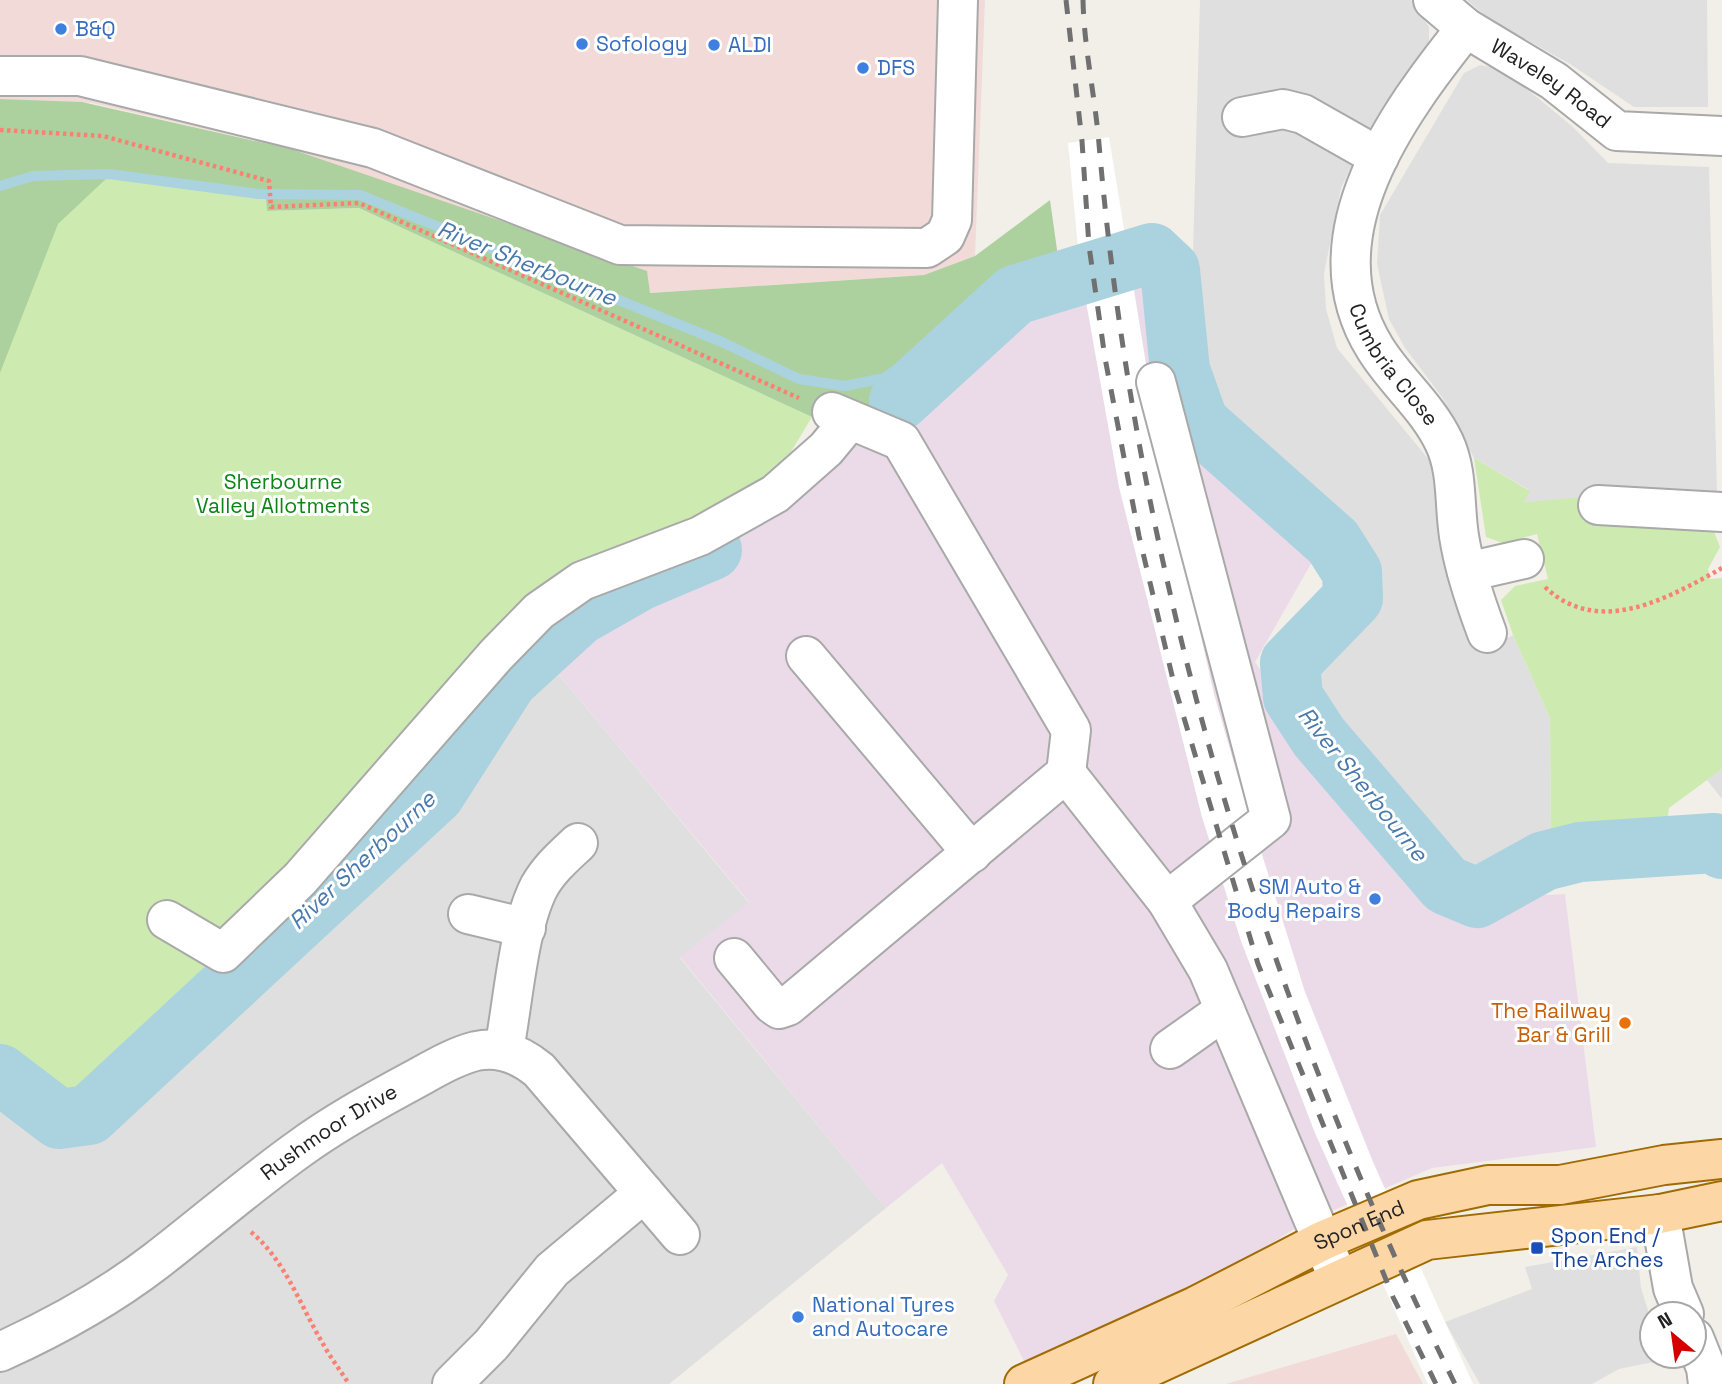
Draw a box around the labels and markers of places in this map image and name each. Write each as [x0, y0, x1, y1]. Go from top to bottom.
place label: B&Q [75, 15, 116, 42]
marker: B&Q [53, 21, 69, 37]
place label: Sofology [596, 30, 688, 57]
place label: ALDI [728, 31, 772, 58]
marker: Sofology [574, 36, 590, 52]
marker: ALDI [706, 37, 722, 53]
place label: DFS [877, 54, 915, 81]
marker: DFS [855, 60, 871, 76]
place label: SM Auto & Body Repairs [1227, 873, 1361, 924]
marker: SM Auto & Body Repairs [1367, 891, 1383, 907]
place label: The Railway Bar & Grill [1491, 997, 1611, 1048]
marker: The Railway Bar & Grill [1617, 1015, 1633, 1031]
place label: Spon End / The Arches [1551, 1222, 1663, 1273]
marker: Spon End / The Arches [1529, 1240, 1545, 1256]
place label: National Tyres and Autocare [812, 1291, 955, 1342]
marker: National Tyres and Autocare [790, 1309, 806, 1325]

